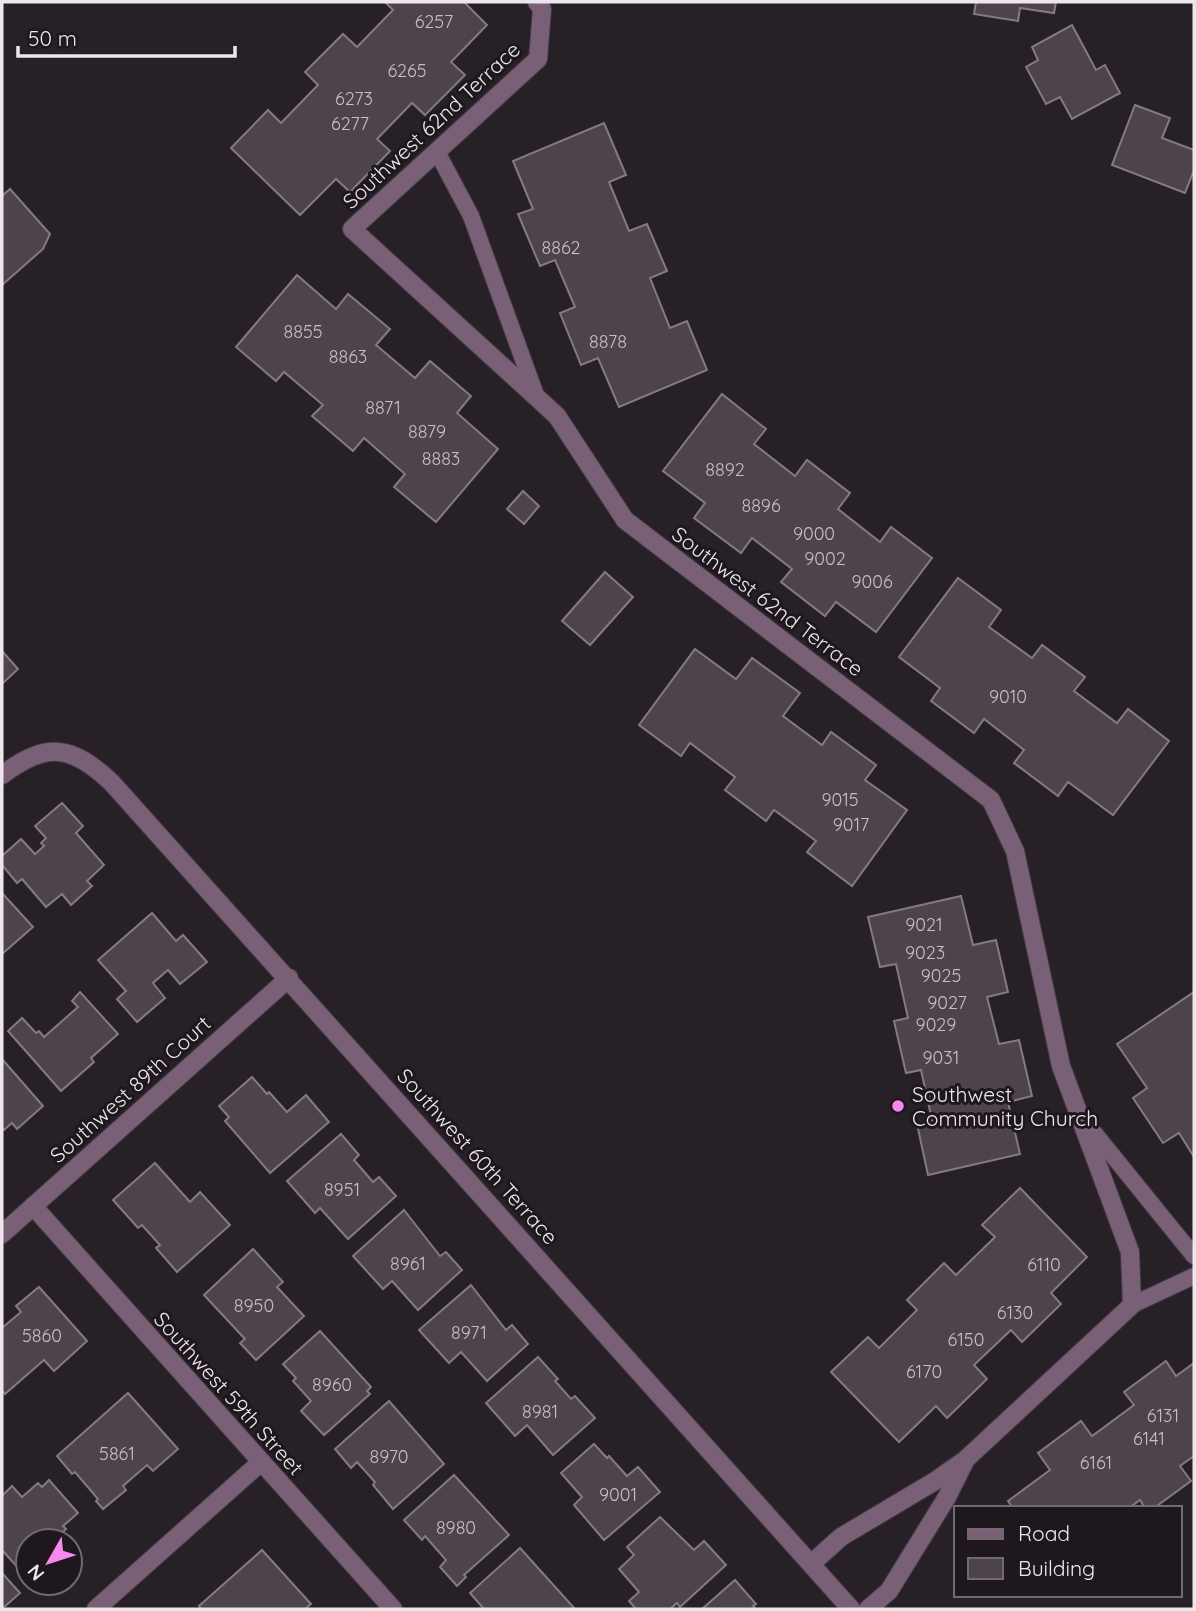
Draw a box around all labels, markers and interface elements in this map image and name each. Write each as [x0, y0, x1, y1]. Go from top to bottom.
house number: 6257 [415, 10, 453, 33]
scale bar [18, 14, 234, 58]
text: 50 m [28, 25, 77, 51]
street label: Southwest 62nd Terrace [337, 36, 525, 214]
house number: 6265 [387, 59, 427, 82]
house number: 6273 [335, 87, 373, 110]
house number: 6277 [331, 112, 369, 135]
house number: 8862 [541, 236, 581, 259]
house number: 8855 [283, 320, 323, 343]
house number: 8878 [589, 330, 627, 353]
house number: 8863 [329, 345, 367, 368]
house number: 8871 [365, 396, 401, 419]
house number: 8879 [408, 420, 446, 443]
house number: 8883 [422, 447, 460, 470]
house number: 8892 [705, 458, 745, 481]
house number: 8896 [741, 494, 781, 517]
street label: Southwest 62nd Terrace [667, 521, 869, 681]
house number: 9000 [793, 522, 835, 545]
house number: 9002 [804, 547, 846, 570]
house number: 9006 [851, 570, 893, 593]
house number: 9010 [989, 685, 1027, 708]
house number: 9015 [821, 788, 859, 811]
house number: 9017 [833, 813, 869, 836]
house number: 9021 [905, 913, 943, 936]
house number: 9023 [905, 941, 945, 964]
house number: 9025 [921, 964, 961, 987]
house number: 9027 [927, 991, 967, 1014]
street label: Southwest 89th Court [44, 1010, 216, 1168]
house number: 9029 [916, 1013, 956, 1036]
house number: 9031 [923, 1046, 959, 1069]
street label: Southwest 60th Terrace [392, 1063, 564, 1249]
place label: Southwest Community Church [912, 1081, 1098, 1131]
marker: Southwest Community Church [890, 1098, 906, 1114]
house number: 8951 [324, 1178, 360, 1201]
house number: 8961 [390, 1252, 426, 1275]
house number: 6110 [1027, 1253, 1061, 1276]
house number: 8950 [234, 1294, 274, 1317]
house number: 6130 [997, 1301, 1033, 1324]
street label: Southwest 59th Street [149, 1306, 309, 1480]
house number: 8971 [451, 1321, 487, 1344]
house number: 5860 [22, 1324, 62, 1347]
house number: 6150 [948, 1328, 984, 1351]
house number: 6170 [906, 1360, 942, 1383]
house number: 8960 [312, 1373, 352, 1396]
house number: 8981 [522, 1400, 558, 1423]
house number: 6131 [1147, 1404, 1179, 1427]
house number: 6141 [1133, 1427, 1165, 1450]
house number: 5861 [99, 1442, 135, 1465]
house number: 8970 [369, 1445, 409, 1468]
house number: 6161 [1080, 1451, 1112, 1474]
house number: 9001 [599, 1483, 637, 1506]
legend [954, 1506, 1182, 1597]
house number: 8980 [436, 1516, 476, 1539]
text: Road [1018, 1520, 1070, 1546]
north arrow [14, 1527, 84, 1597]
text: Building [1018, 1555, 1095, 1581]
text: N [22, 1560, 50, 1586]

